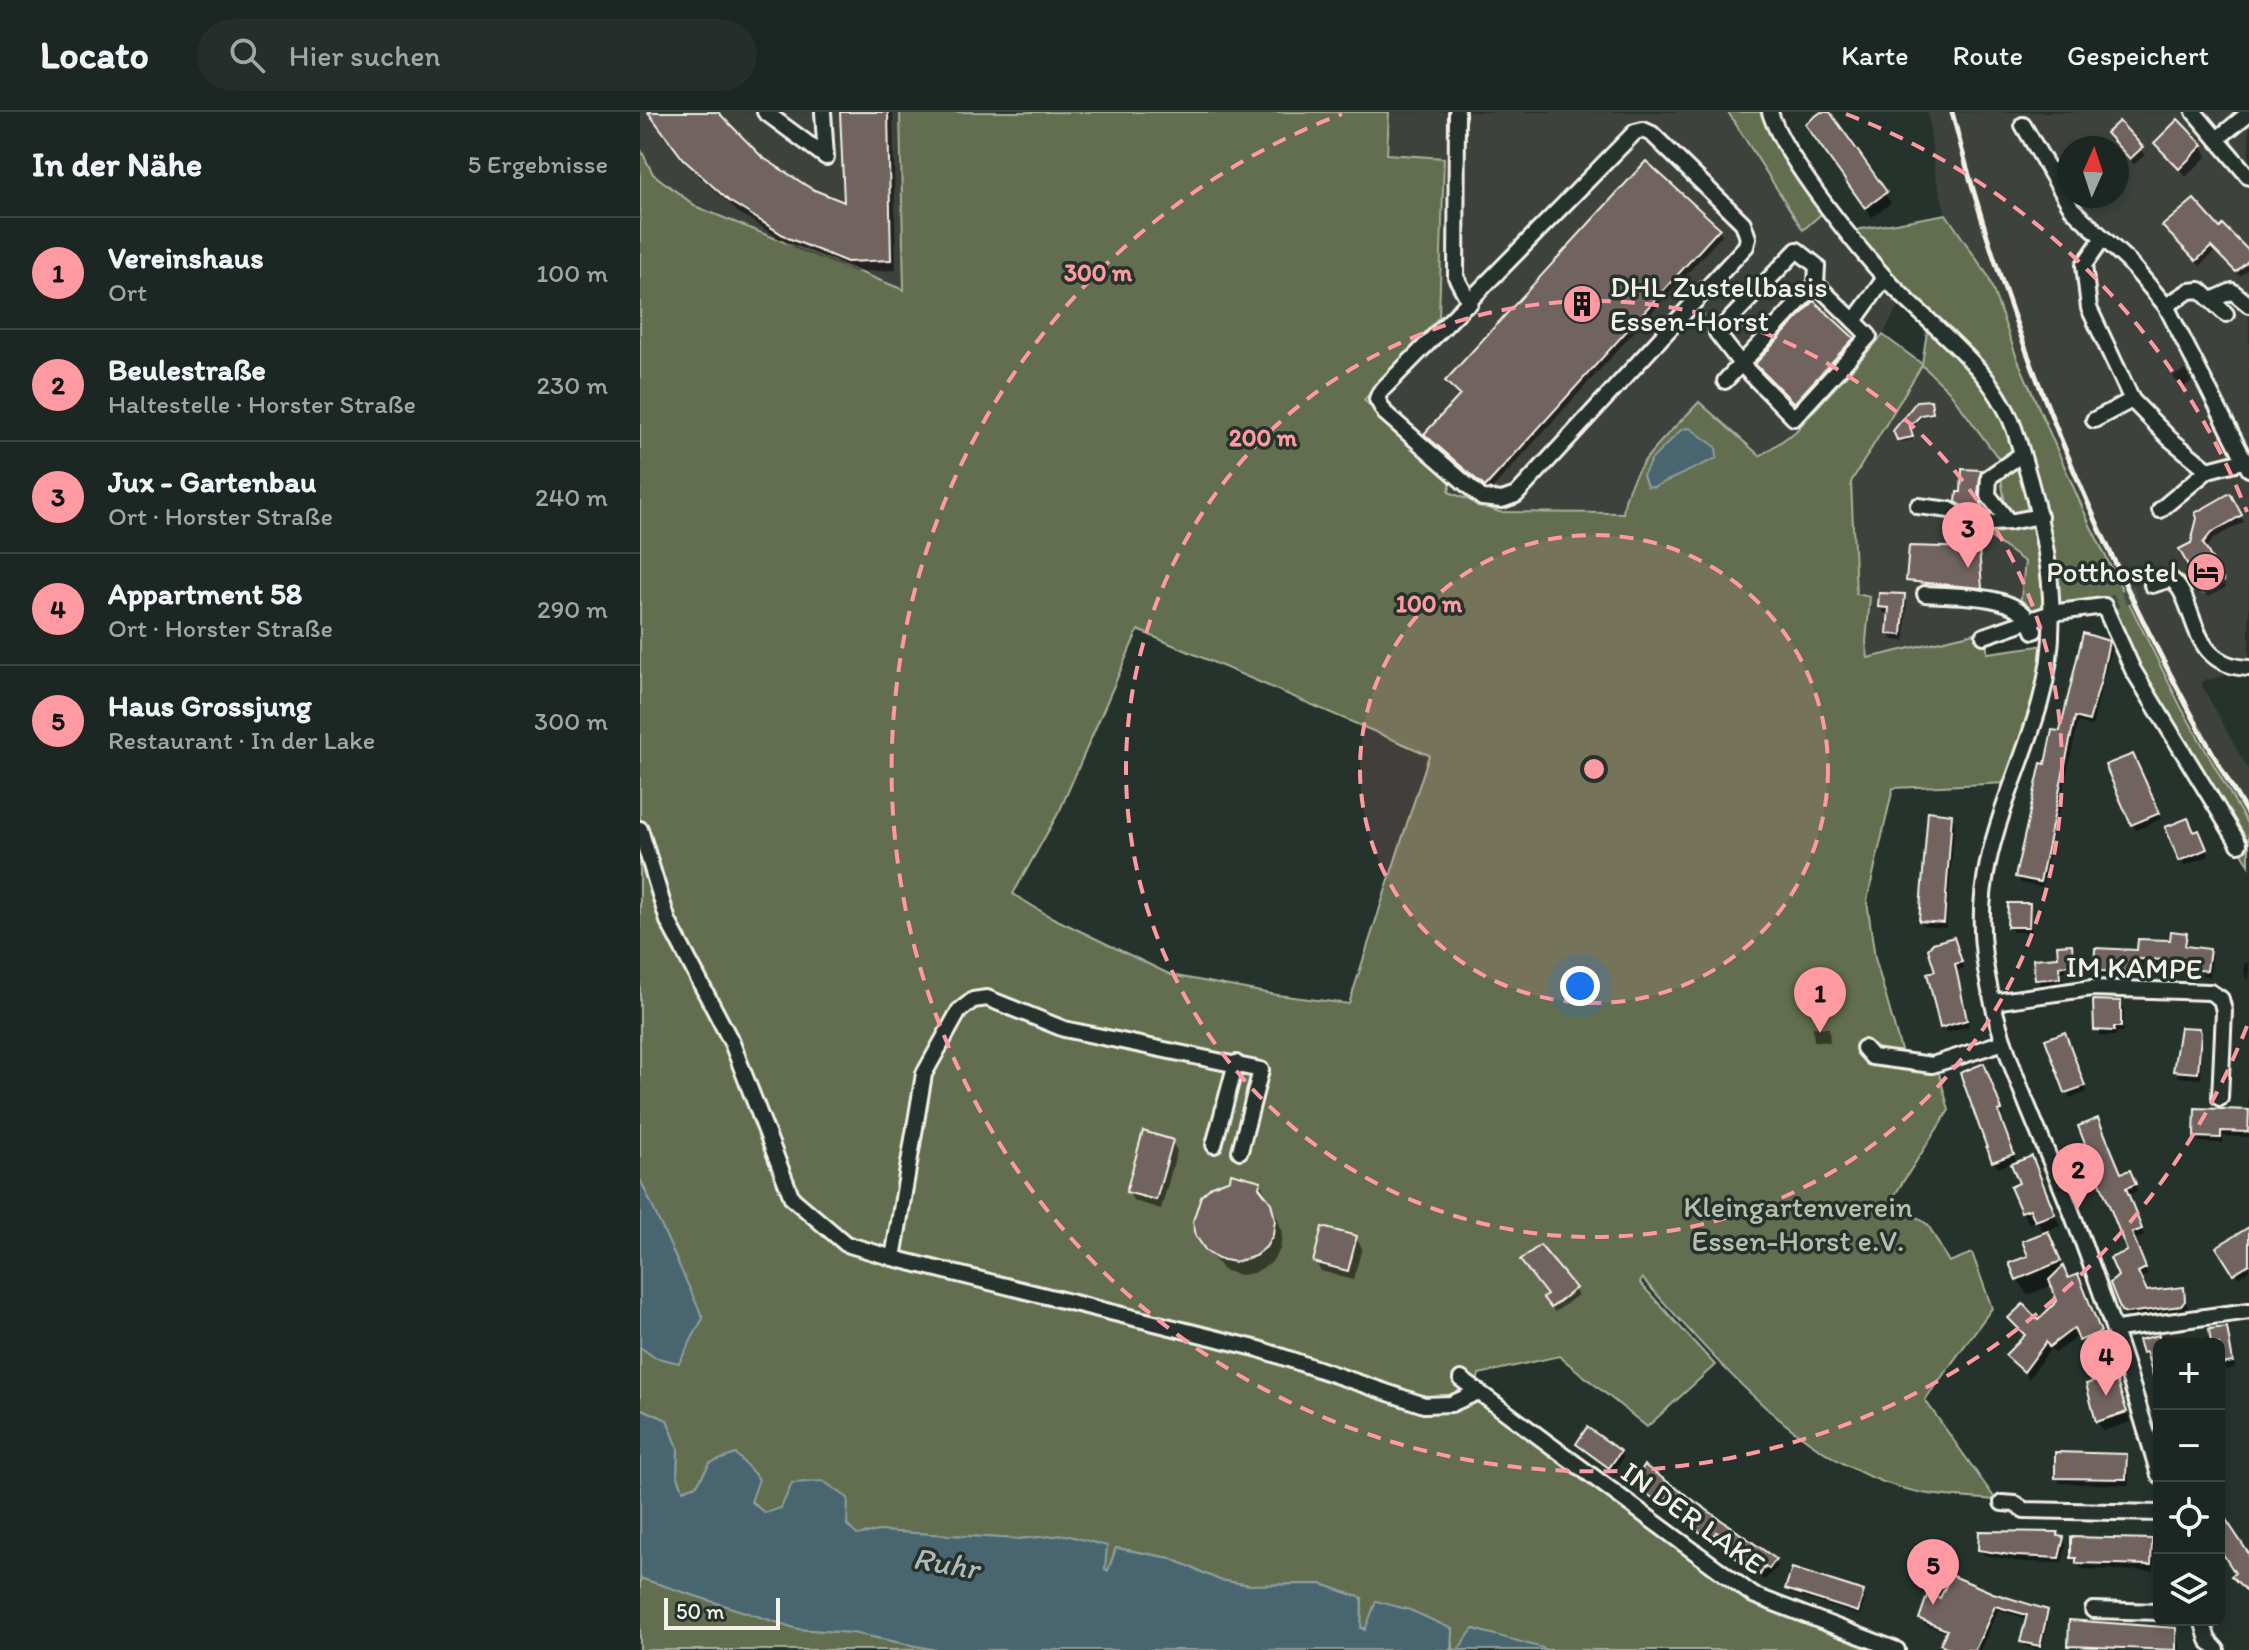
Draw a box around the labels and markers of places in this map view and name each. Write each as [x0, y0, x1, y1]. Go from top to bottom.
place label: DHL Zustellbasis Essen-Horst [1610, 268, 1828, 339]
building icon: DHL Zustellbasis Essen-Horst [1561, 283, 1603, 325]
pin: 3 [1942, 502, 1994, 568]
hotel icon: Potthostel [2185, 551, 2227, 593]
place label: Potthostel [2046, 553, 2178, 590]
centre of rings [1580, 755, 1608, 783]
pin: 1 [1794, 967, 1846, 1033]
pin: 2 [2052, 1143, 2104, 1209]
pin: 4 [2080, 1330, 2132, 1396]
pin: 5 [1907, 1539, 1959, 1605]

